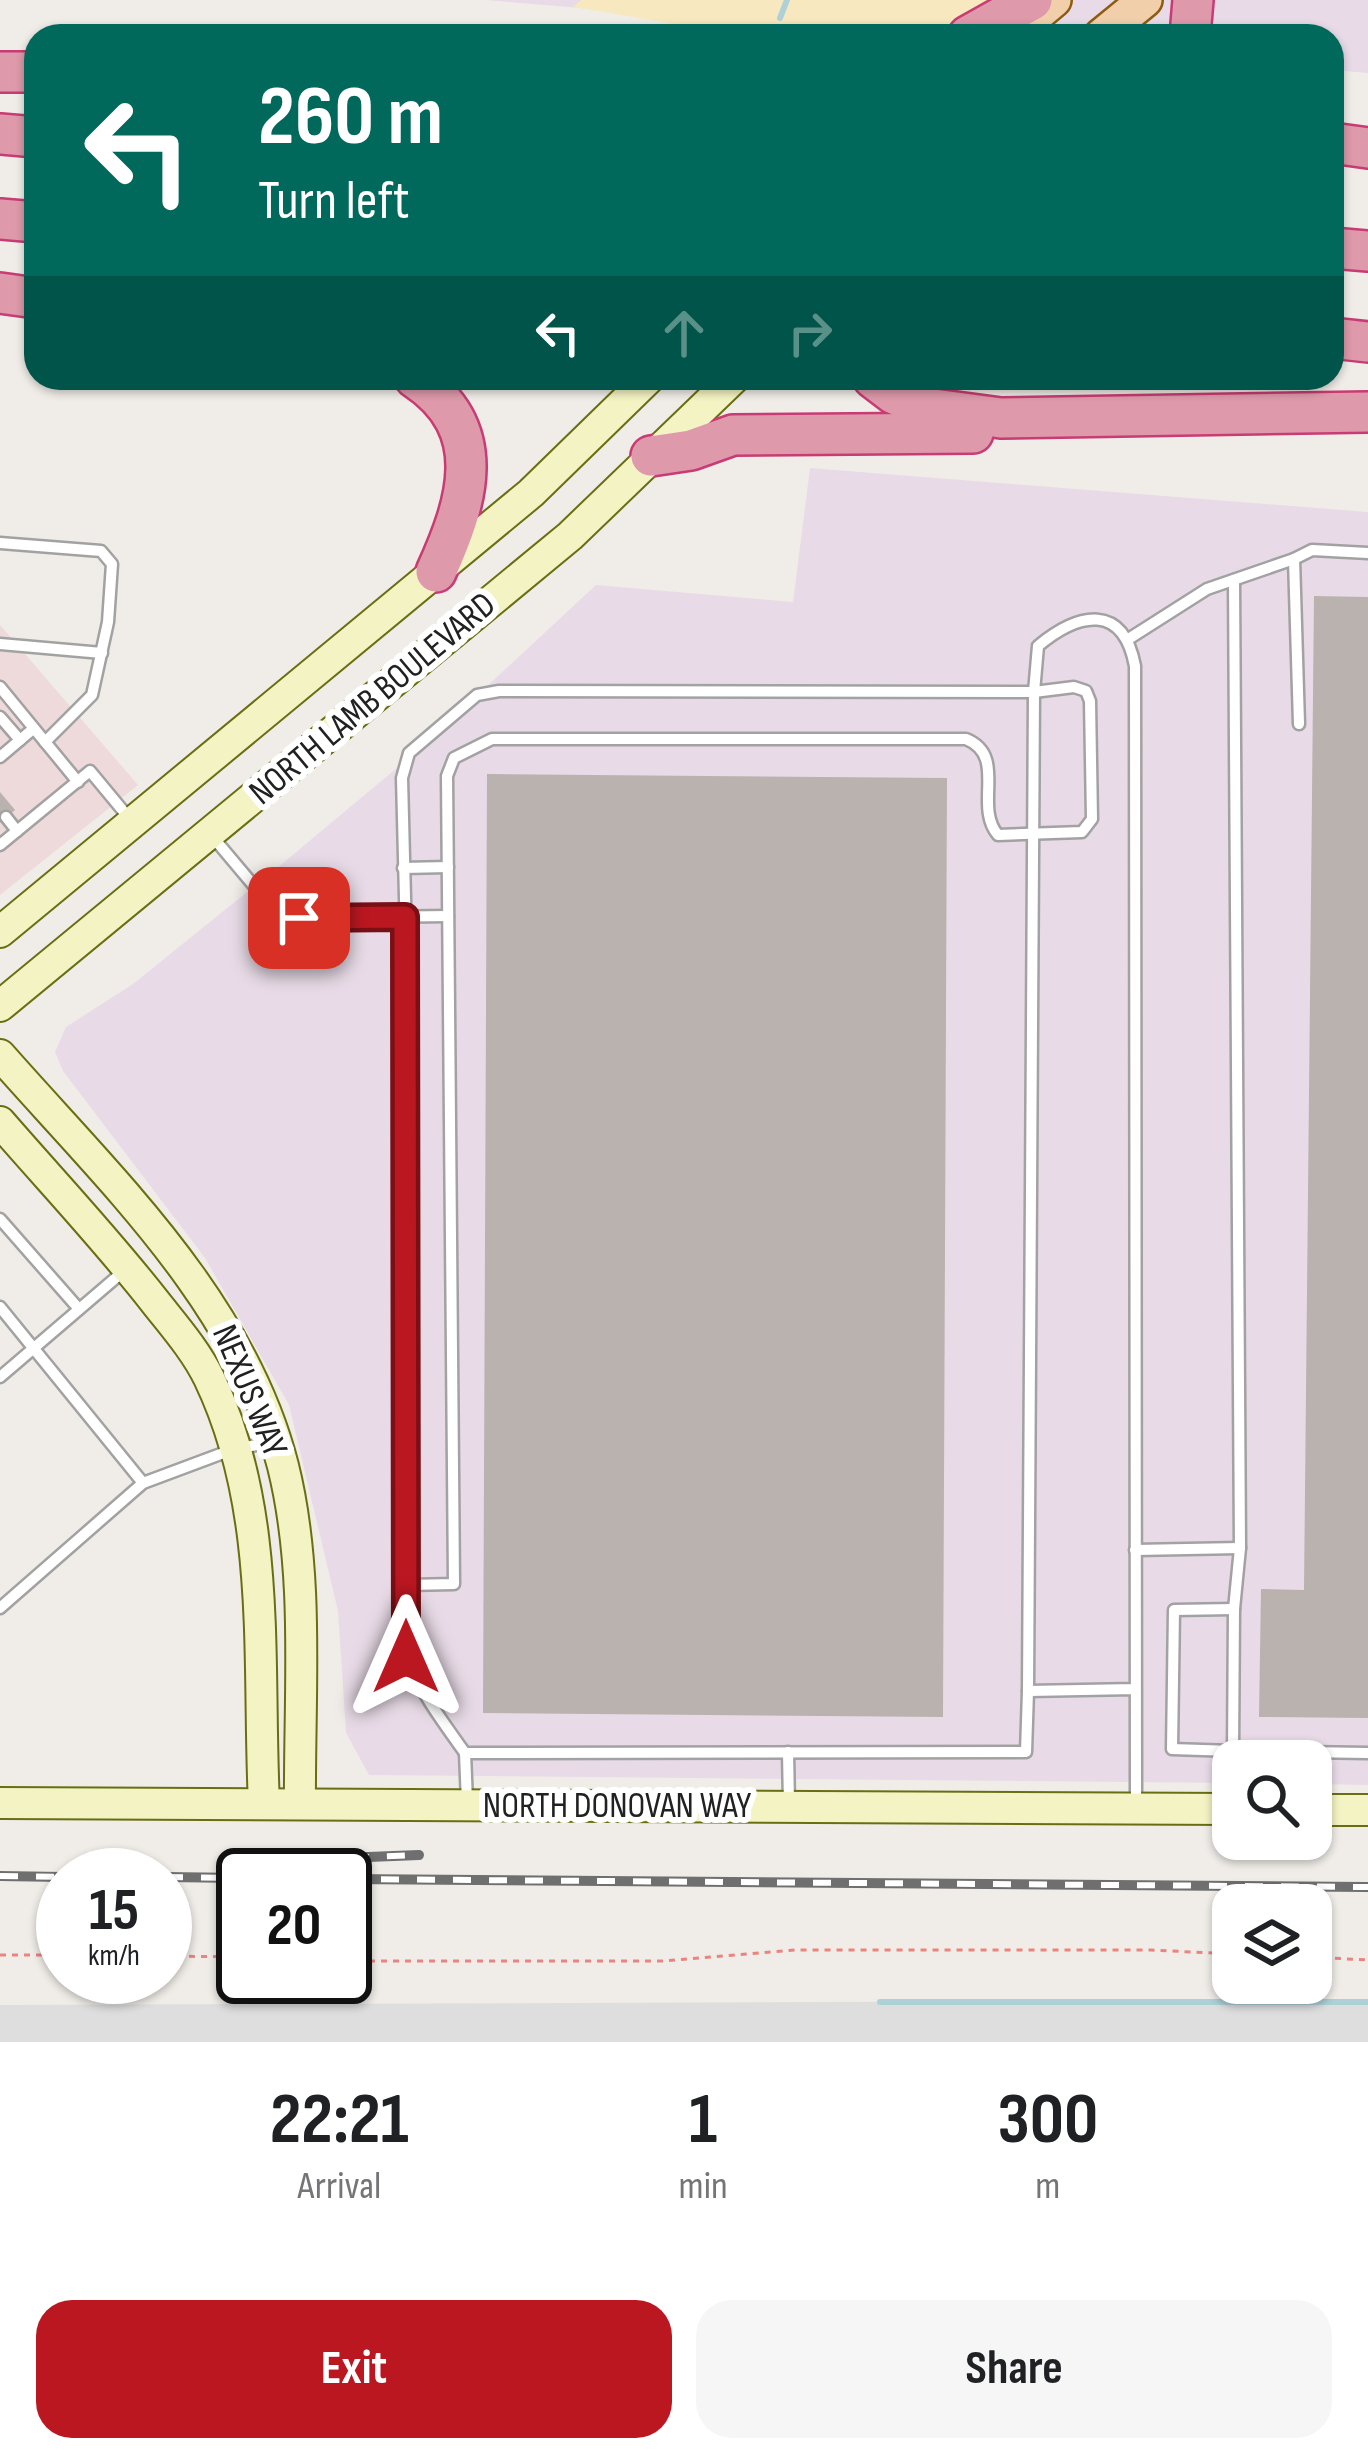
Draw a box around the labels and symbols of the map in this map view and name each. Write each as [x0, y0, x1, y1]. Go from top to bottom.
street label: NORTH LAMB BOULEVARD [241, 584, 505, 814]
pin [248, 867, 350, 969]
street label: NEXUS WAY [202, 1319, 296, 1463]
position arrow [343, 1594, 469, 1720]
street label: NORTH DONOVAN WAY [483, 1785, 751, 1828]
speed limit sign: 20 [216, 1848, 372, 2004]

